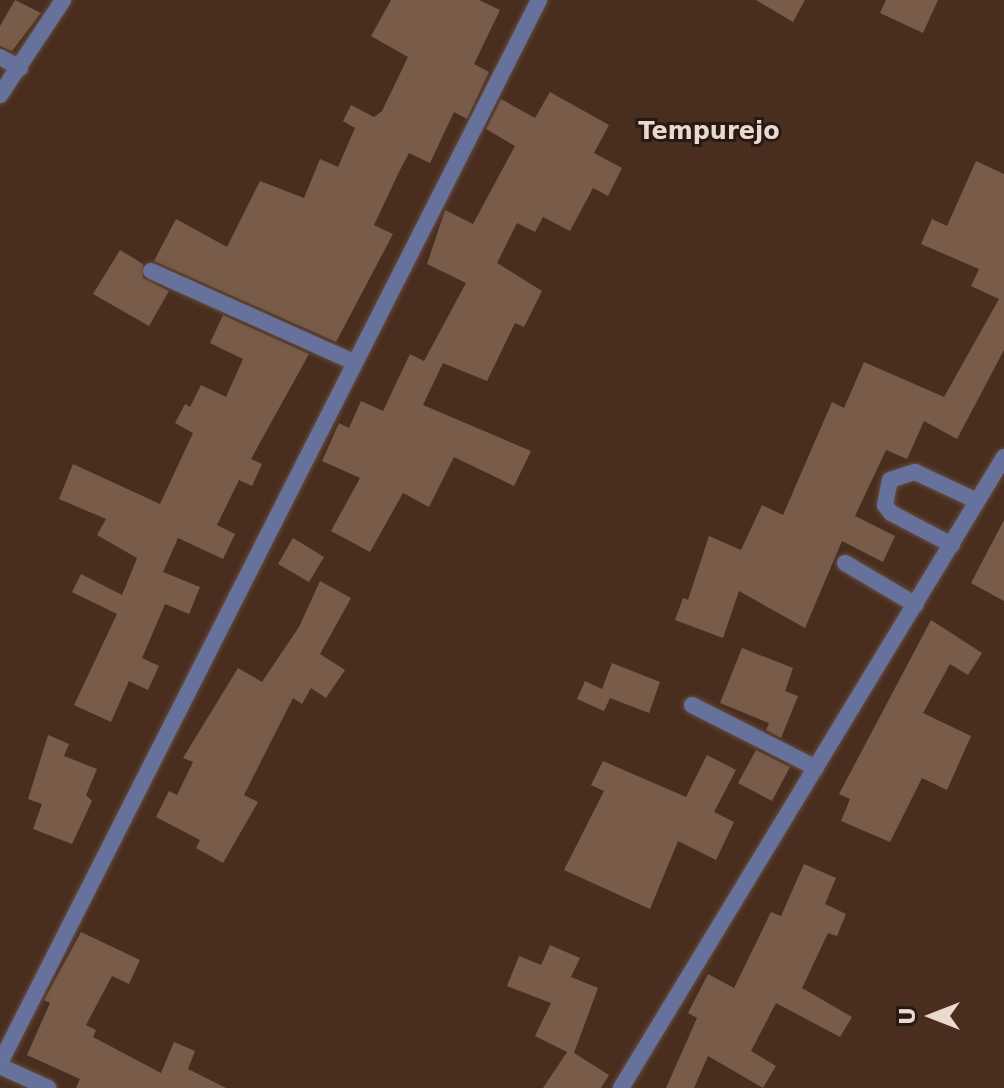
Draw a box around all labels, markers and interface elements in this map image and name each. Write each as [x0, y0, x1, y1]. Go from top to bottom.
district label: Tempurejo [638, 118, 780, 146]
north arrow [892, 976, 972, 1056]
text: U [895, 1007, 920, 1025]

